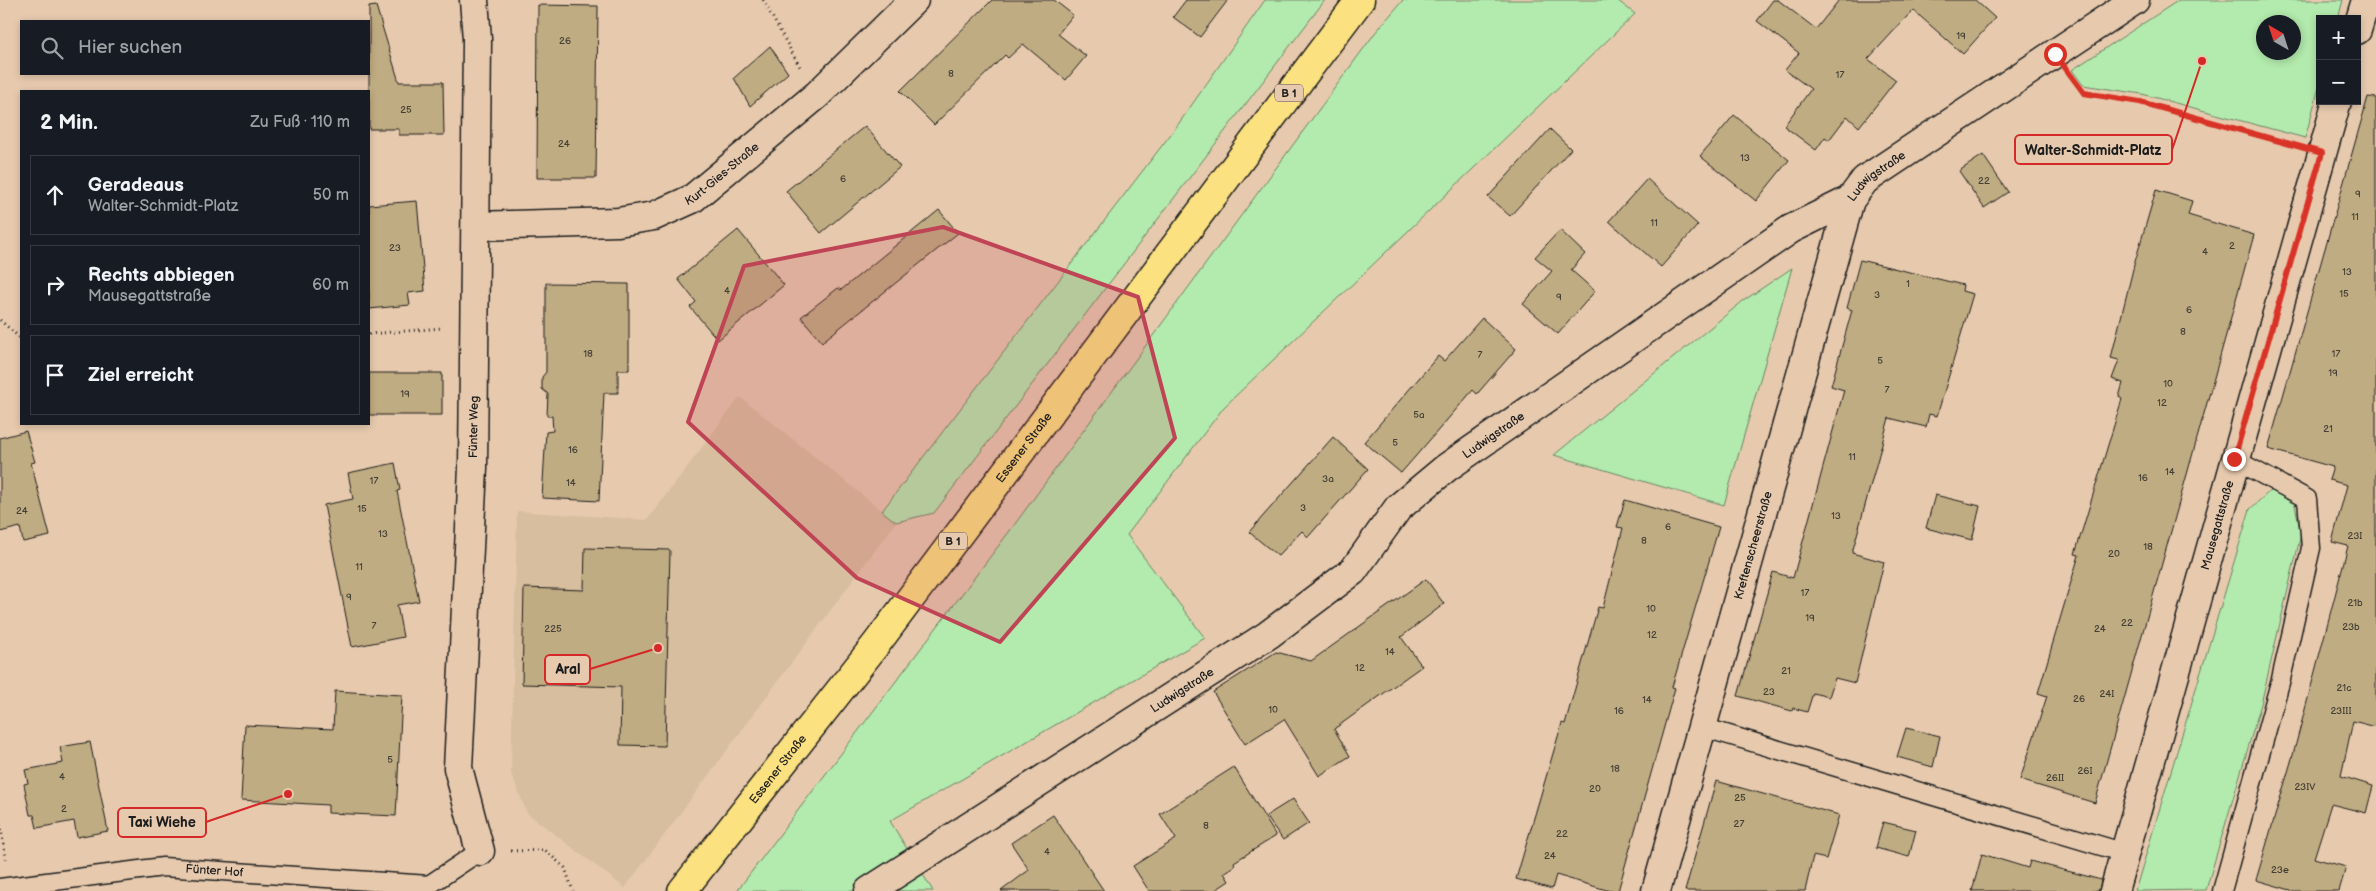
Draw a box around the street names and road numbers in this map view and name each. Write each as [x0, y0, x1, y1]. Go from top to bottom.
road number: B 1 [1275, 85, 1303, 102]
street label: Kurt-Gies-Straße [682, 139, 762, 209]
street label: Ludwigstraße [1844, 148, 1909, 204]
street label: Fünter Weg [466, 396, 482, 458]
street label: Ludwigstraße [1459, 408, 1527, 462]
street label: Essener Straße [993, 409, 1055, 486]
street label: Mausegattstraße [2197, 479, 2237, 572]
street label: Kreftenscheerstraße [1731, 489, 1775, 601]
road number: B 1 [939, 532, 967, 550]
street label: Ludwigstraße [1148, 664, 1217, 716]
street label: Essener Straße [746, 732, 810, 807]
street label: Fünter Hof [185, 861, 244, 880]

